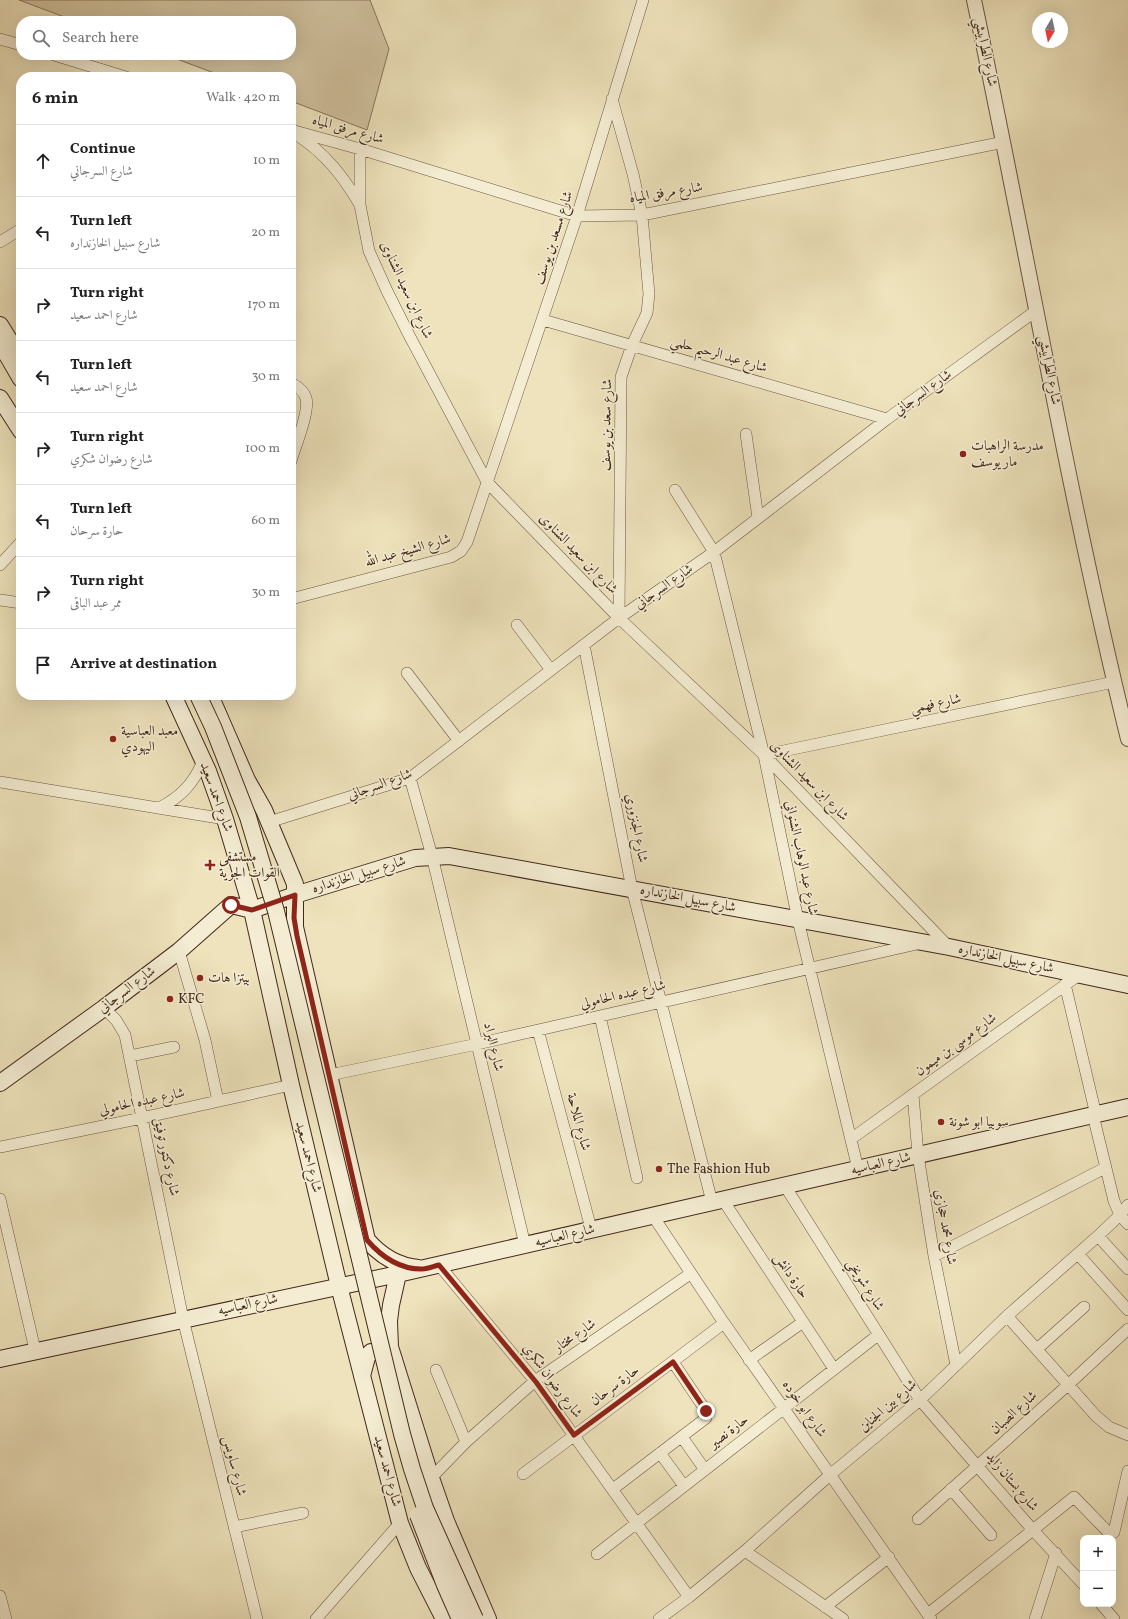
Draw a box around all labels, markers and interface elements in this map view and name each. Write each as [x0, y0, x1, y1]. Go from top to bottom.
north arrow [1032, 12, 1068, 48]
search box [16, 16, 296, 60]
street label: شارع الطرابيشي [965, 16, 1002, 89]
icon: search [30, 27, 52, 49]
text: Search here [62, 28, 139, 49]
text: 6 min [32, 87, 78, 110]
text: Walk · 420 m [206, 89, 280, 107]
street label: شارع مرفق المياه [310, 111, 386, 150]
text: Continue [70, 139, 135, 160]
icon: ahead [32, 150, 54, 172]
text: 10 m [253, 152, 280, 170]
text: شارع السرجاني [70, 163, 133, 181]
street label: شارع مرفق المياه [628, 178, 704, 209]
street label: شارع مسعد بن يوسف [530, 189, 579, 288]
text: Turn left [70, 211, 132, 232]
icon: left [32, 222, 54, 244]
text: 20 m [251, 224, 280, 242]
text: شارع سبيل الخازنداره [70, 235, 160, 253]
street label: شارع ابن سعيد الشناوى [374, 238, 437, 342]
text: Turn right [70, 283, 144, 304]
icon: right [32, 294, 54, 316]
text: 170 m [247, 296, 280, 314]
text: شارع احمد سعيد [70, 307, 138, 325]
street label: شارع عبد الرحيم حلمي [668, 332, 770, 381]
street label: شارع الطرابيشي [1030, 334, 1065, 407]
text: Turn left [70, 355, 132, 376]
street label: شارع السرجاني [890, 365, 957, 421]
icon: left [32, 366, 54, 388]
text: 30 m [252, 368, 280, 386]
text: شارع احمد سعيد [70, 379, 138, 397]
street label: شارع سعد بن يوسف [597, 379, 618, 471]
text: Turn right [70, 427, 144, 448]
place label: مدرسة الراهبات مار يوسف [971, 437, 1044, 472]
icon: right [32, 438, 54, 460]
text: 100 m [245, 440, 280, 458]
marker: مدرسة الراهبات مار يوسف [958, 449, 968, 459]
text: شارع رضوان شكري [70, 451, 153, 469]
text: Turn left [70, 499, 132, 520]
street label: شارع ابن سعيد الشناوى [534, 509, 622, 599]
icon: left [32, 510, 54, 532]
text: 60 m [252, 512, 280, 530]
text: حارة سرحان [70, 523, 123, 541]
street label: شارع الشيخ عبد الله [362, 527, 454, 574]
street label: شارع السرجاني [631, 560, 698, 615]
text: Turn right [70, 571, 144, 592]
icon: right [32, 582, 54, 604]
text: 30 m [252, 584, 280, 602]
text: ممر عبد الباقى [70, 595, 122, 613]
icon: arrive [32, 654, 54, 676]
text: Arrive at destination [70, 654, 217, 675]
street label: شارع فهمي [909, 689, 964, 721]
place label: معبد العباسية اليهودي [121, 722, 178, 758]
marker: معبد العباسية اليهودي [108, 734, 118, 744]
street label: شارع ابن سعيد الشناوى [765, 736, 853, 826]
street label: شارع احمد سعيد [194, 760, 237, 835]
street label: شارع السرجاني [345, 764, 415, 806]
street label: شارع الجنزوري [619, 792, 652, 864]
street label: شارع عبد الوهاب الشنواني [779, 799, 822, 918]
place label: مستشفى القوات الجوية [219, 848, 280, 883]
street label: شارع سبيل الخازنداره [310, 852, 409, 899]
marker: مستشفى القوات الجوية [204, 859, 216, 871]
street label: شارع سبيل الخازنداره [638, 880, 738, 919]
route start [222, 896, 240, 914]
street label: شارع سبيل الخازنداره [956, 940, 1056, 979]
street label: شارع السرجاني [94, 962, 160, 1019]
place label: بيتزا هات [208, 969, 250, 988]
marker: بيتزا هات [195, 973, 205, 983]
street label: شارع عبده الحامولي [578, 976, 668, 1015]
place label: KFC [178, 990, 205, 1009]
marker: KFC [165, 994, 175, 1004]
street label: شارع موسى بن ميمون [911, 1009, 1001, 1082]
street label: شارع البراد [477, 1021, 508, 1074]
street label: شارع عبده الحامولي [97, 1084, 187, 1121]
street label: شارع الملاحة [560, 1091, 595, 1153]
place label: سوبيا ابو شونة [949, 1113, 1009, 1132]
street label: شارع دكتور توفيق [147, 1116, 184, 1198]
marker: سوبيا ابو شونة [936, 1117, 946, 1127]
street label: شارع احمد سعيد [289, 1119, 326, 1195]
street label: شارع العباسيه [849, 1148, 913, 1181]
place label: The Fashion Hub [667, 1160, 770, 1179]
marker: The Fashion Hub [654, 1164, 664, 1174]
street label: شارع محمد حجازي [928, 1188, 961, 1266]
street label: شارع العباسيه [533, 1220, 597, 1253]
street label: حارة دانش [769, 1250, 813, 1302]
street label: شارع شويخي [840, 1255, 889, 1316]
street label: شارع العباسيه [216, 1289, 280, 1322]
street label: شارع مختار [548, 1314, 601, 1359]
street label: شارع رضوان شكري [517, 1340, 586, 1423]
street label: حارة سرحان [586, 1361, 644, 1411]
street label: شارع بين الجناين [855, 1375, 922, 1437]
street label: شارع ابو خوده [776, 1377, 831, 1442]
street label: شارع الصبان [986, 1387, 1042, 1440]
route end [697, 1402, 715, 1420]
street label: حارة نصير [704, 1410, 753, 1455]
street label: شارع احمد سعيد [367, 1433, 406, 1509]
street label: شارع ساويس [216, 1434, 251, 1498]
street label: شارع بستان زايد [981, 1448, 1043, 1516]
map controls [1080, 1535, 1116, 1607]
button: + [1080, 1535, 1116, 1571]
button: − [1080, 1571, 1116, 1607]

